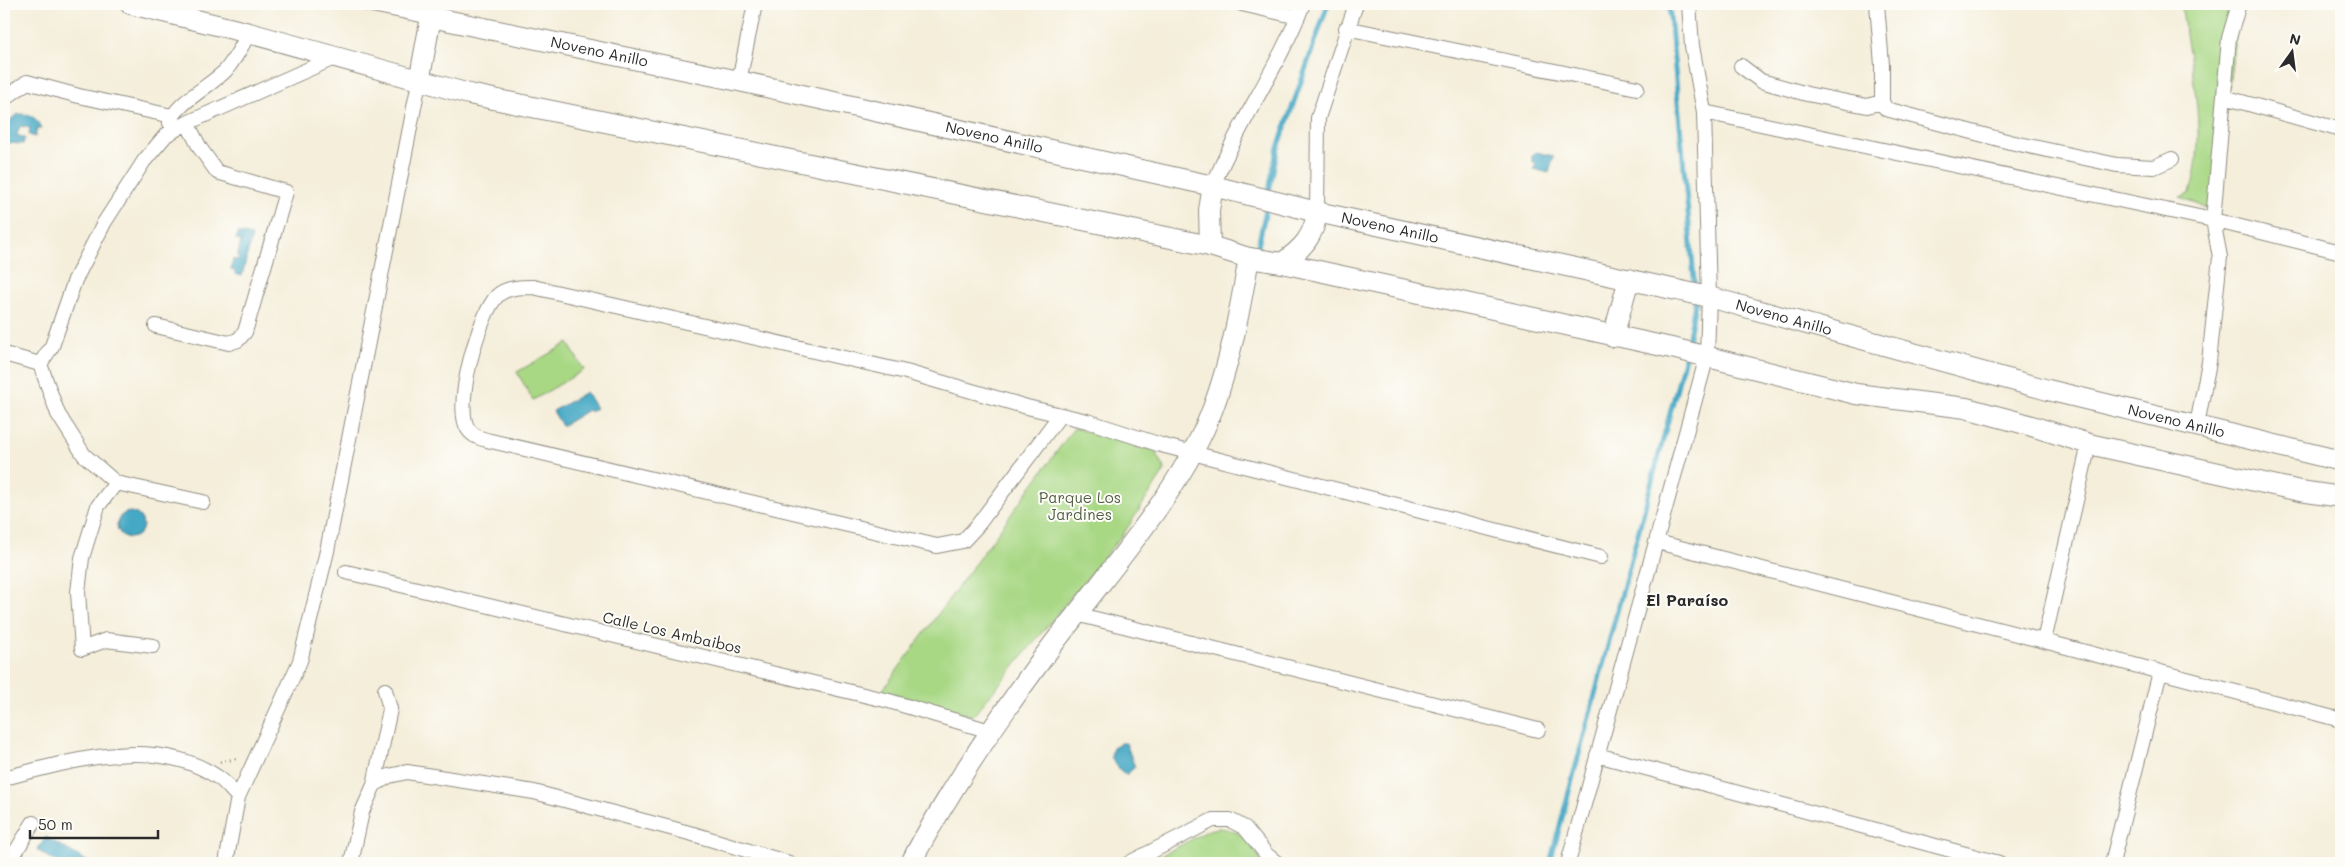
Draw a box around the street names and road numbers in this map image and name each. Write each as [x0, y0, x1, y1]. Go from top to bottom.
street label: Noveno Anillo [549, 31, 650, 71]
street label: Noveno Anillo [944, 116, 1045, 157]
street label: Noveno Anillo [1340, 207, 1441, 247]
street label: Noveno Anillo [1734, 294, 1834, 339]
street label: Noveno Anillo [2126, 399, 2227, 442]
street label: Calle Los Ambaibos [601, 606, 744, 658]

